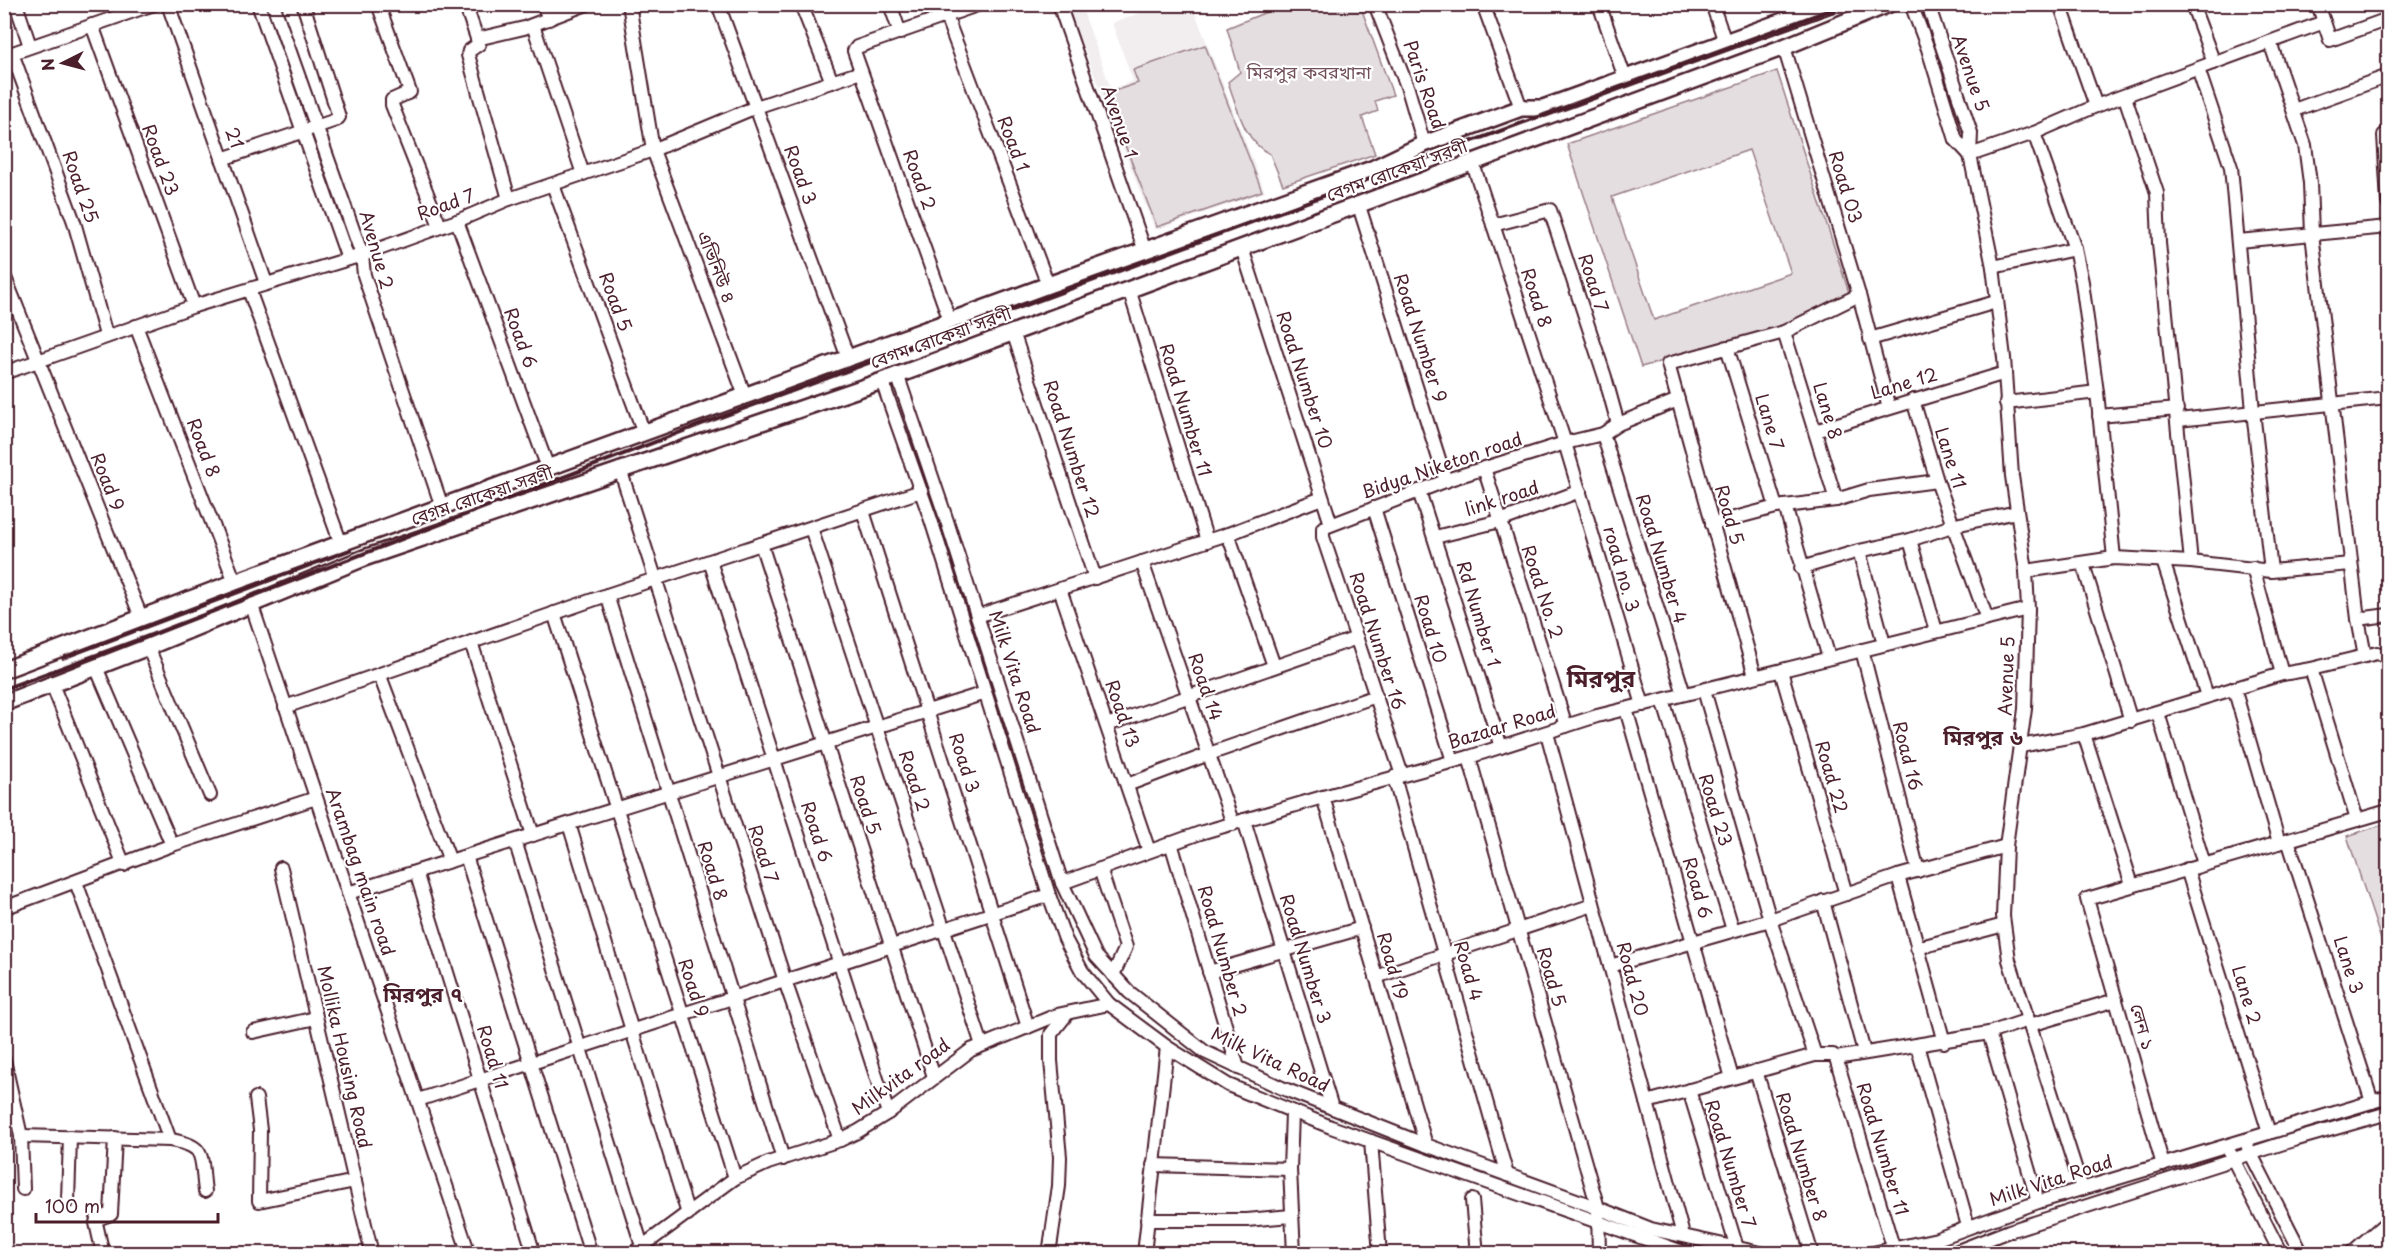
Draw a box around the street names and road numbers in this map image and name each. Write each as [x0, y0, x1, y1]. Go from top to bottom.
street label: Avenue 5 [1946, 30, 1997, 115]
street label: Paris Road [1398, 36, 1453, 133]
street label: Avenue 1 [1095, 81, 1146, 162]
street label: Road 1 [991, 112, 1037, 175]
street label: Road 23 [136, 120, 187, 199]
street label: 21 [219, 123, 252, 152]
street label: বেগম রোকেয়া সরণী [1322, 131, 1471, 208]
street label: Road 3 [778, 141, 825, 208]
street label: Road 2 [897, 145, 944, 214]
street label: Road 25 [56, 147, 106, 226]
street label: Road 03 [1823, 147, 1870, 226]
street label: Road 7 [413, 181, 478, 227]
street label: Avenue 2 [353, 207, 402, 292]
street label: এভিনিউ ৪ [691, 226, 744, 307]
street label: Road 7 [1572, 250, 1617, 315]
street label: Road 8 [1515, 264, 1560, 331]
street label: Road 5 [593, 268, 640, 335]
street label: Road Number 9 [1388, 270, 1455, 405]
street label: বেগম রোকেয়া সরণী [866, 298, 1015, 375]
street label: Road 6 [498, 303, 545, 371]
street label: Road Number 10 [1270, 307, 1340, 452]
street label: Road Number 11 [1153, 340, 1219, 479]
street label: Lane 12 [1867, 360, 1940, 406]
street label: Road Number 12 [1037, 376, 1107, 521]
street label: Lane 8 [1807, 378, 1850, 443]
street label: Lane 7 [1749, 390, 1792, 453]
street label: Road 8 [181, 414, 228, 481]
street label: Lane 11 [1929, 423, 1974, 492]
street label: Bidya Niketon road [1358, 424, 1526, 505]
street label: Road 9 [85, 448, 132, 514]
street label: বেগম রোকেয়া সরণী [407, 458, 556, 532]
street label: link road [1461, 473, 1542, 522]
street label: Road 5 [1709, 481, 1752, 548]
street label: Road Number 4 [1630, 490, 1695, 627]
street label: road no. 3 [1597, 522, 1648, 615]
street label: Road No. 2 [1516, 541, 1571, 642]
street label: Rd Number 1 [1450, 557, 1508, 670]
street label: Road Number 16 [1343, 568, 1413, 713]
street label: Road 10 [1408, 591, 1455, 666]
street label: Milk Vita Road [983, 606, 1048, 737]
street label: Avenue 5 [1991, 636, 2020, 716]
street label: Road 14 [1182, 649, 1231, 724]
street label: Road 13 [1099, 676, 1148, 751]
street label: Bazaar Road [1444, 696, 1559, 755]
street label: Road 16 [1887, 718, 1930, 793]
street label: Road 3 [943, 729, 988, 796]
street label: Road 22 [1809, 737, 1856, 816]
street label: Road 2 [893, 747, 938, 815]
street label: Road 23 [1693, 770, 1740, 849]
street label: Road 5 [844, 771, 889, 838]
street label: Arambag main road [320, 784, 403, 959]
street label: Road 6 [795, 798, 840, 865]
street label: Road 7 [742, 821, 787, 886]
street label: Road 8 [692, 837, 735, 904]
street label: Road 6 [1677, 854, 1720, 921]
street label: Road Number 2 [1192, 882, 1255, 1019]
street label: Road Number 3 [1274, 890, 1339, 1027]
street label: Road 19 [1371, 929, 1416, 1002]
street label: Lane 3 [2327, 932, 2371, 997]
street label: Road 4 [1448, 937, 1491, 1004]
street label: Road 20 [1611, 938, 1656, 1019]
street label: Road 5 [1531, 943, 1574, 1010]
street label: Road 9 [672, 955, 717, 1020]
street label: Lane 2 [2226, 962, 2269, 1027]
street label: Mollika Housing Road [311, 963, 380, 1151]
street label: লেন ১ [2124, 1000, 2163, 1053]
street label: Milk Vita Road [1207, 1019, 1334, 1098]
street label: Road 11 [471, 1021, 516, 1092]
street label: Milkvita road [845, 1031, 955, 1121]
street label: Road Number 11 [1850, 1079, 1916, 1218]
street label: Road Number 8 [1770, 1089, 1835, 1224]
street label: Road Number 7 [1699, 1096, 1764, 1231]
street label: Milk Vita Road [1985, 1147, 2116, 1212]

